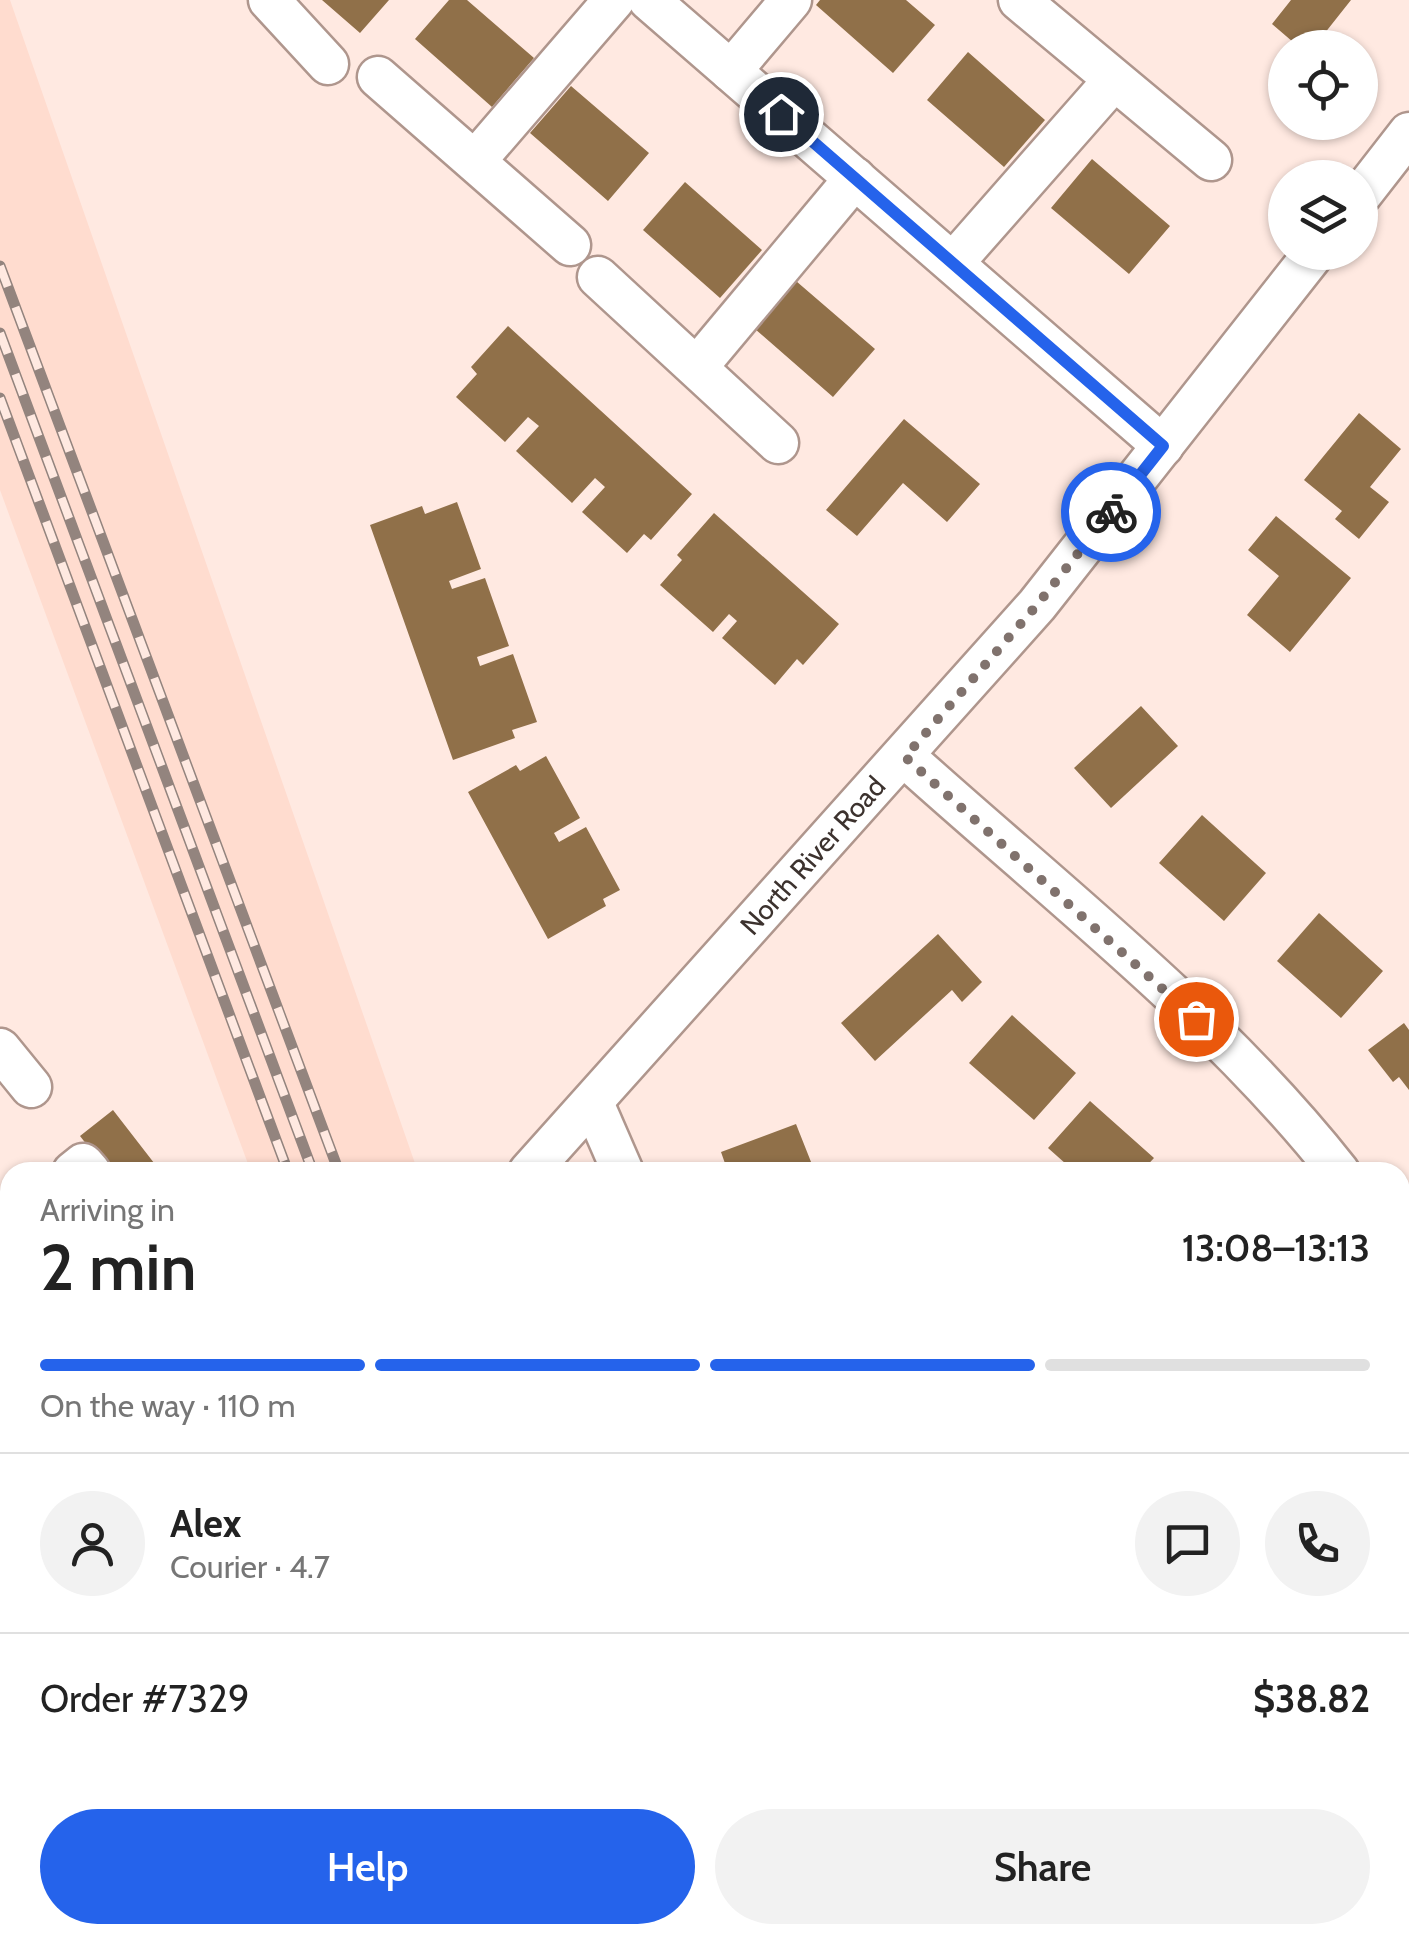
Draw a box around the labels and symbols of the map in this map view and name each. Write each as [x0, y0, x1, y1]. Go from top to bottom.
pin [739, 72, 824, 157]
courier [1061, 462, 1161, 562]
street label: North River Road [733, 769, 892, 942]
pin [1154, 977, 1239, 1062]

